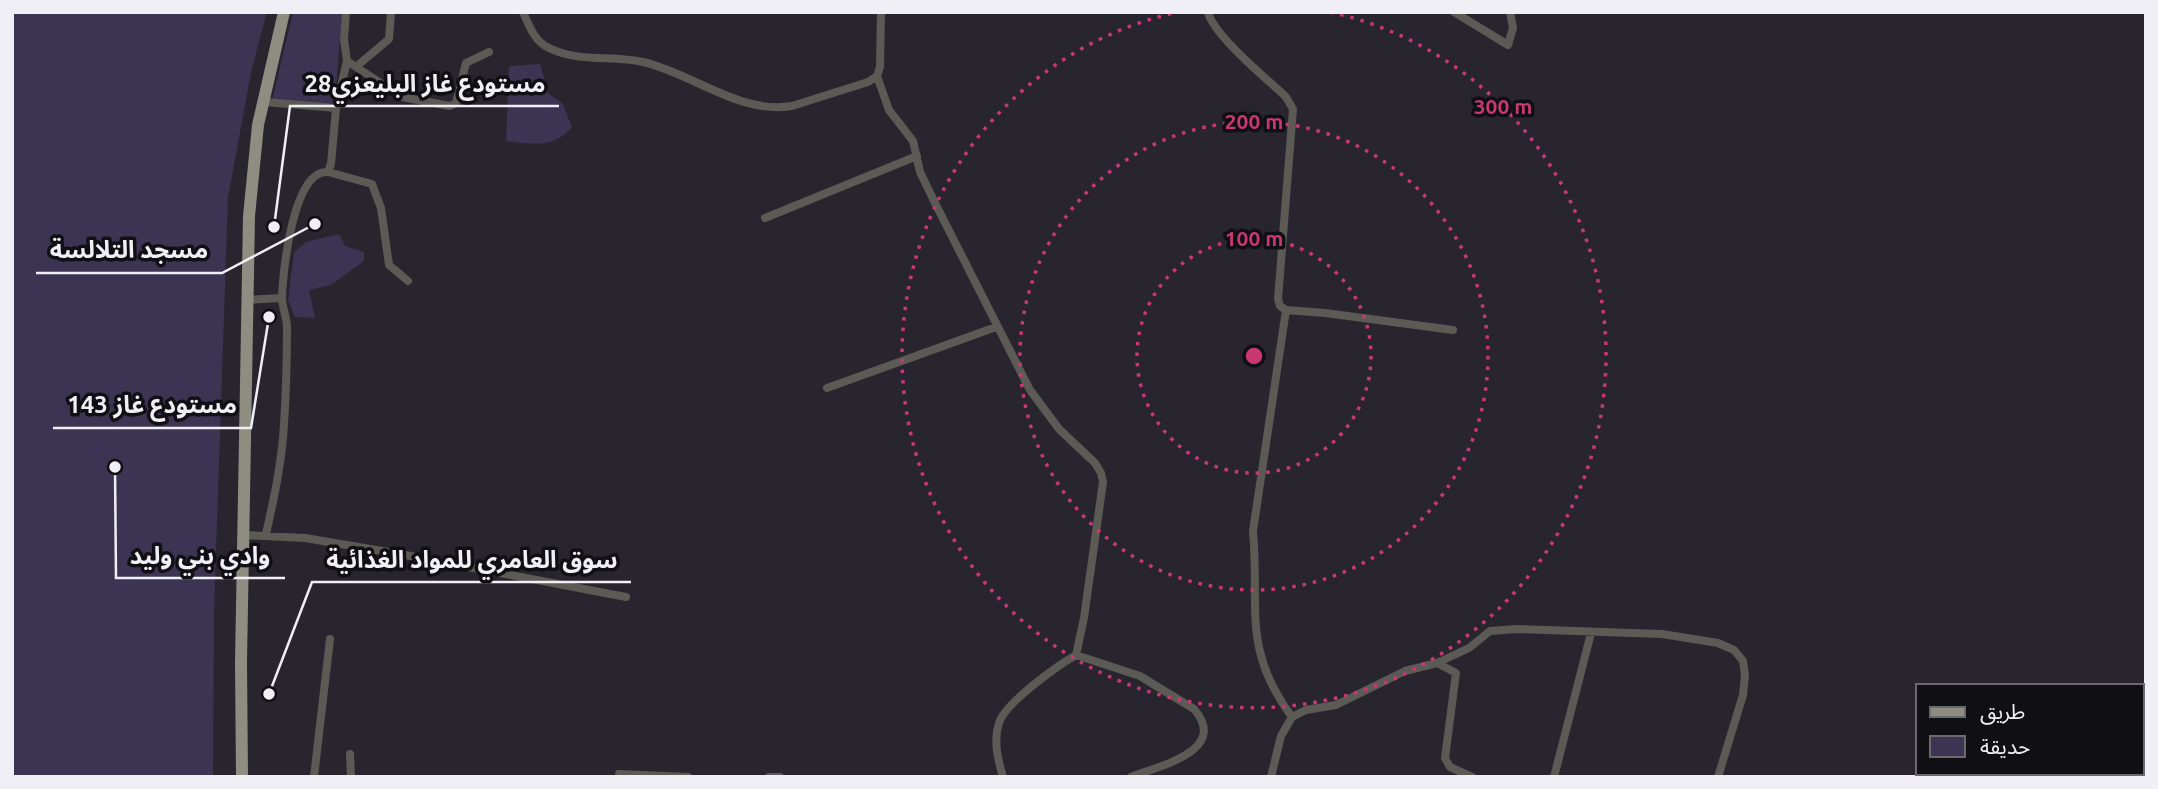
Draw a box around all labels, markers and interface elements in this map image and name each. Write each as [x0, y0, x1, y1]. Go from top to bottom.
callout: 28مستودع غاز البليعزي [290, 61, 559, 106]
text: 28مستودع غاز البليعزي [305, 70, 545, 104]
text: 300 m [1474, 94, 1532, 118]
text: 200 m [1225, 109, 1283, 133]
text: 100 m [1225, 226, 1283, 250]
callout: مسجد التلالسة [36, 228, 222, 273]
text: مسجد التلالسة [50, 236, 208, 264]
centre of rings [1242, 344, 1266, 368]
callout: مستودع غاز 143 [53, 383, 251, 428]
text: مستودع غاز 143 [67, 391, 237, 422]
callout: وادي بني وليد [116, 533, 285, 578]
callout: سوق العامري للمواد الغذائية [312, 537, 631, 582]
text: وادي بني وليد [130, 542, 270, 576]
text: سوق العامري للمواد الغذائية [326, 546, 618, 580]
legend [1916, 684, 2144, 775]
text: طريق [1980, 699, 2025, 725]
text: حديقة [1980, 734, 2030, 758]

